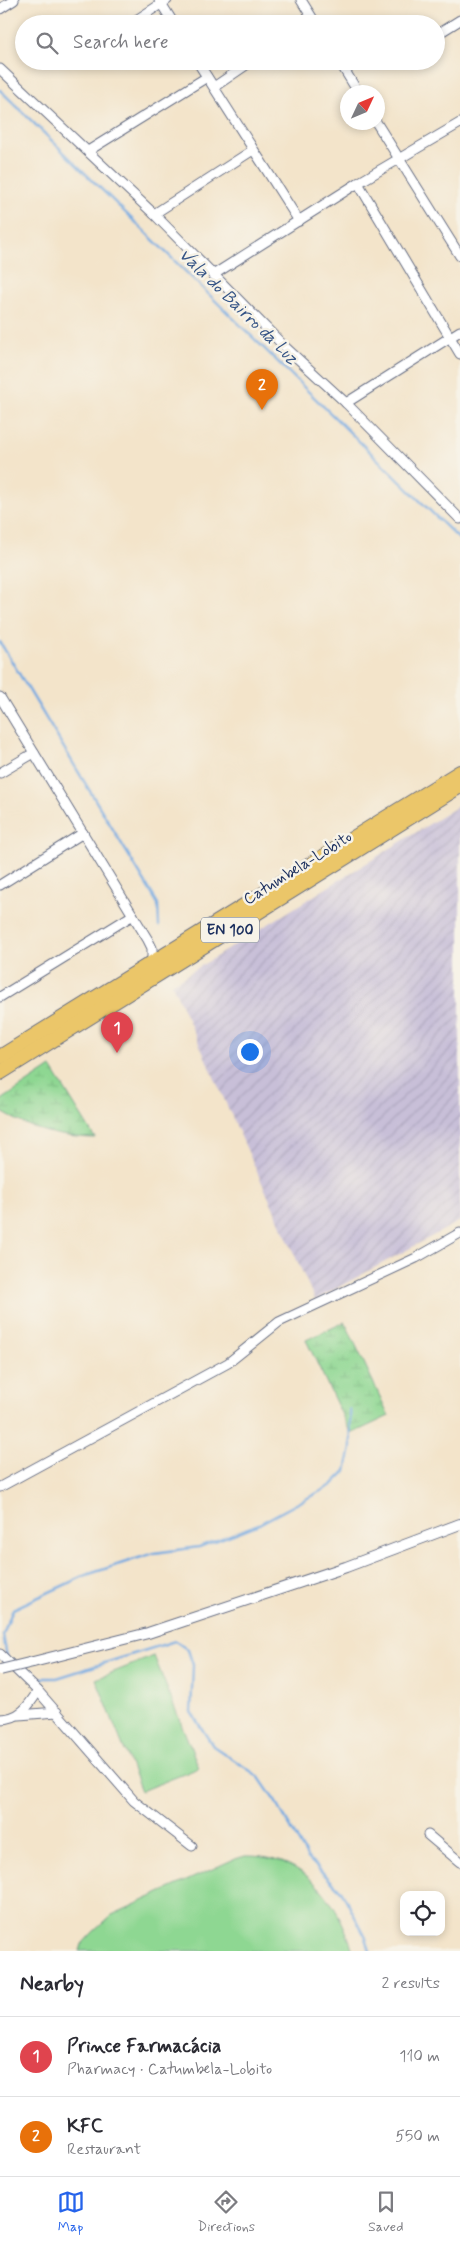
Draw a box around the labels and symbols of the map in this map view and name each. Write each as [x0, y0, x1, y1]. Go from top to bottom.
north arrow [340, 85, 385, 130]
water label: Vala do Bairro da Luz [173, 243, 303, 370]
pin: 2 [246, 369, 278, 410]
street label: Catumbela-Lobito [239, 826, 356, 910]
road number: EN 100 [201, 918, 259, 942]
pin: 1 [101, 1012, 133, 1053]
your location [237, 1039, 263, 1065]

